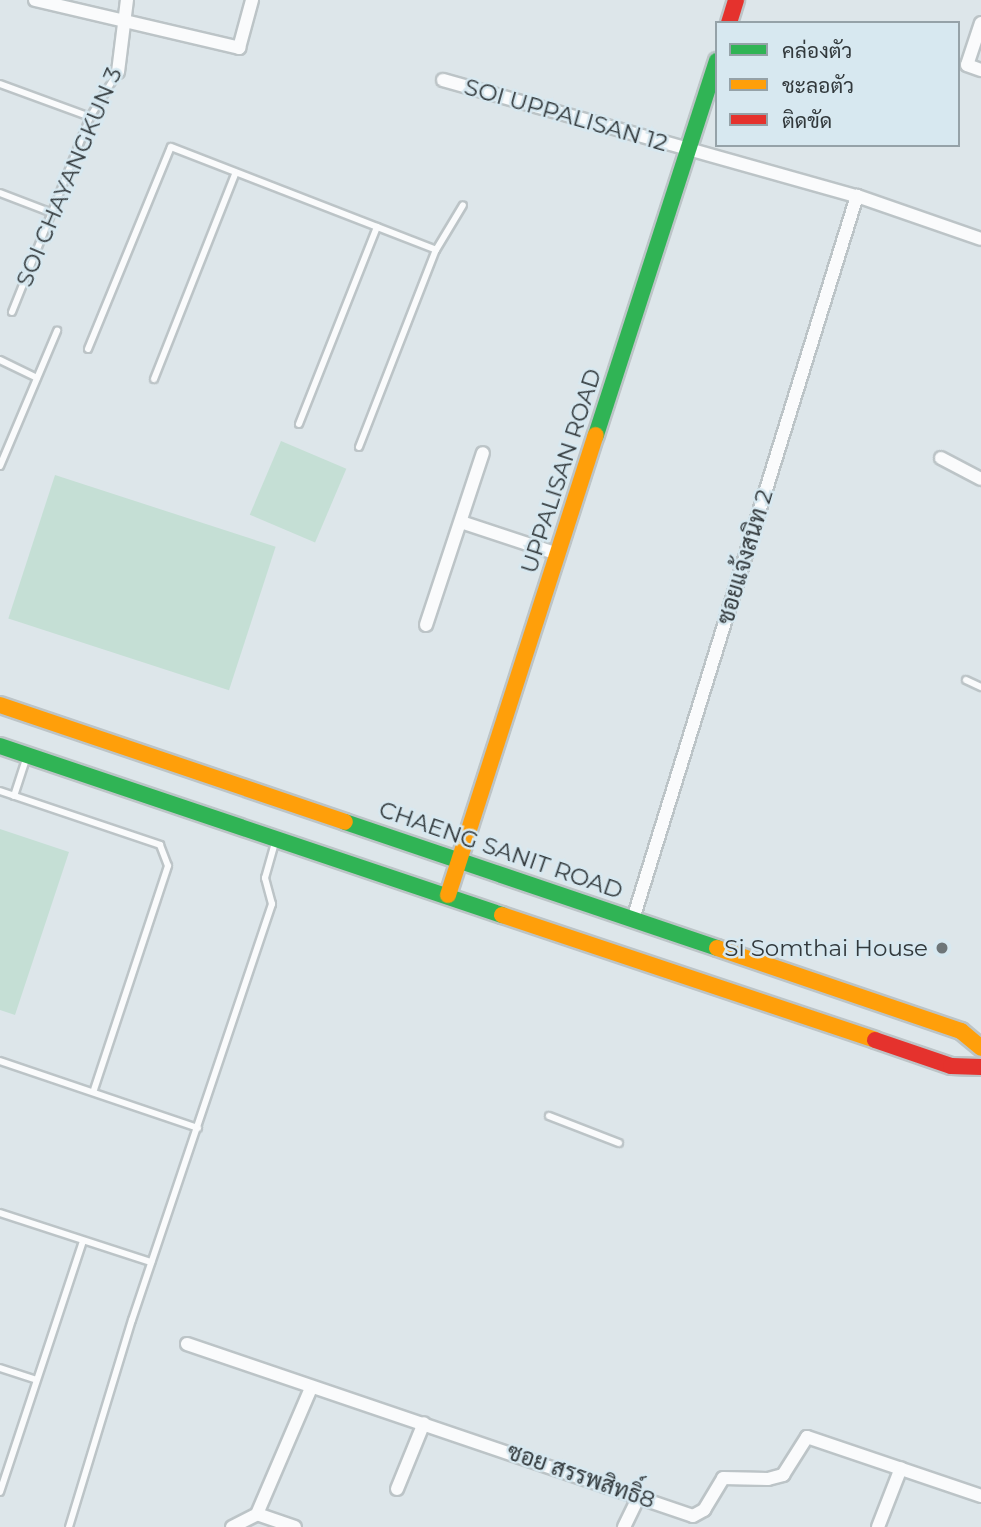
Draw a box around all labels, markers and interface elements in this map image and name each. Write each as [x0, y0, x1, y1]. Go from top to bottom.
legend [715, 21, 960, 147]
text: คล่องตัว [782, 38, 852, 63]
street label: SOI CHAYANGKUN 3 [10, 63, 128, 291]
street label: SOI UPPALISAN 12 [461, 73, 671, 157]
text: ชะลอตัว [782, 73, 854, 98]
text: ติดขัด [782, 108, 832, 133]
street label: UPPALISAN ROAD [515, 365, 607, 577]
street label: ซอยแจ้งสนิท 2 [711, 486, 779, 628]
street label: CHAENG SANIT ROAD [375, 795, 627, 905]
place label: Si Somthai House [724, 934, 928, 962]
marker: Si Somthai House [934, 940, 950, 956]
street label: ซอย สรรพสิทธิ์8 [503, 1438, 659, 1514]

